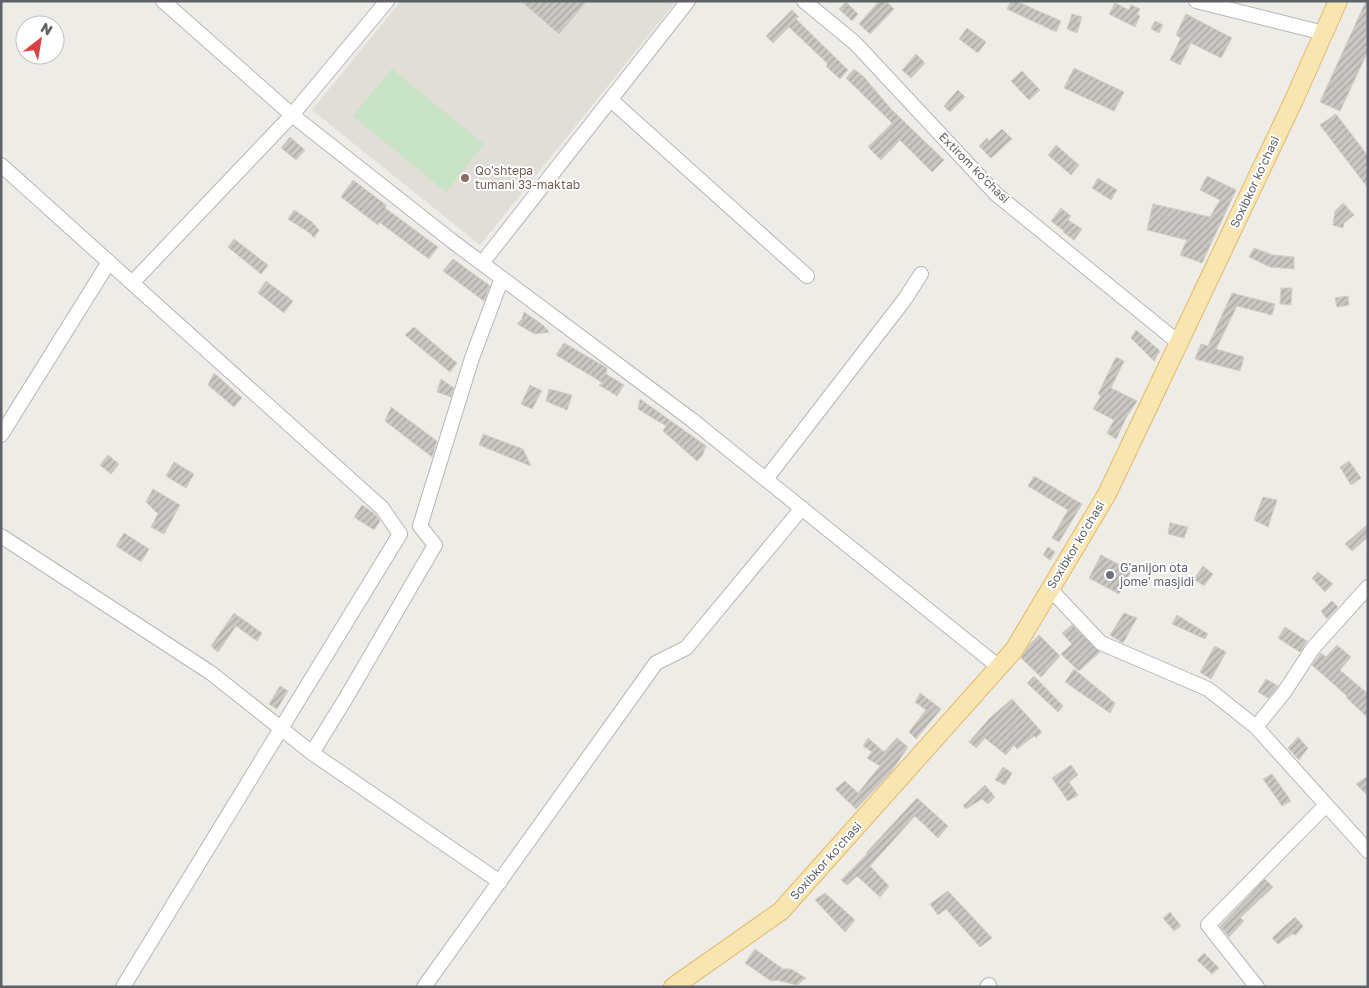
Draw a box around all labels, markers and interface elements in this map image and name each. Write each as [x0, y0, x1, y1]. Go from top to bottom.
north arrow [15, 15, 65, 65]
text: N [38, 18, 56, 38]
street label: Extirom ko'chasi [936, 129, 1013, 206]
street label: Soxibkor ko'chasi [1227, 133, 1282, 230]
place label: Qo'shtepa tumani 33-maktab [475, 163, 580, 192]
marker: Qo'shtepa tumani 33-maktab [459, 172, 471, 184]
street label: Soxibkor ko'chasi [1043, 498, 1108, 591]
place label: G'anijon ota jome' masjidi [1119, 560, 1194, 589]
marker: G'anijon ota jome' masjidi [1104, 569, 1116, 581]
street label: Soxibkor ko'chasi [787, 819, 865, 903]

